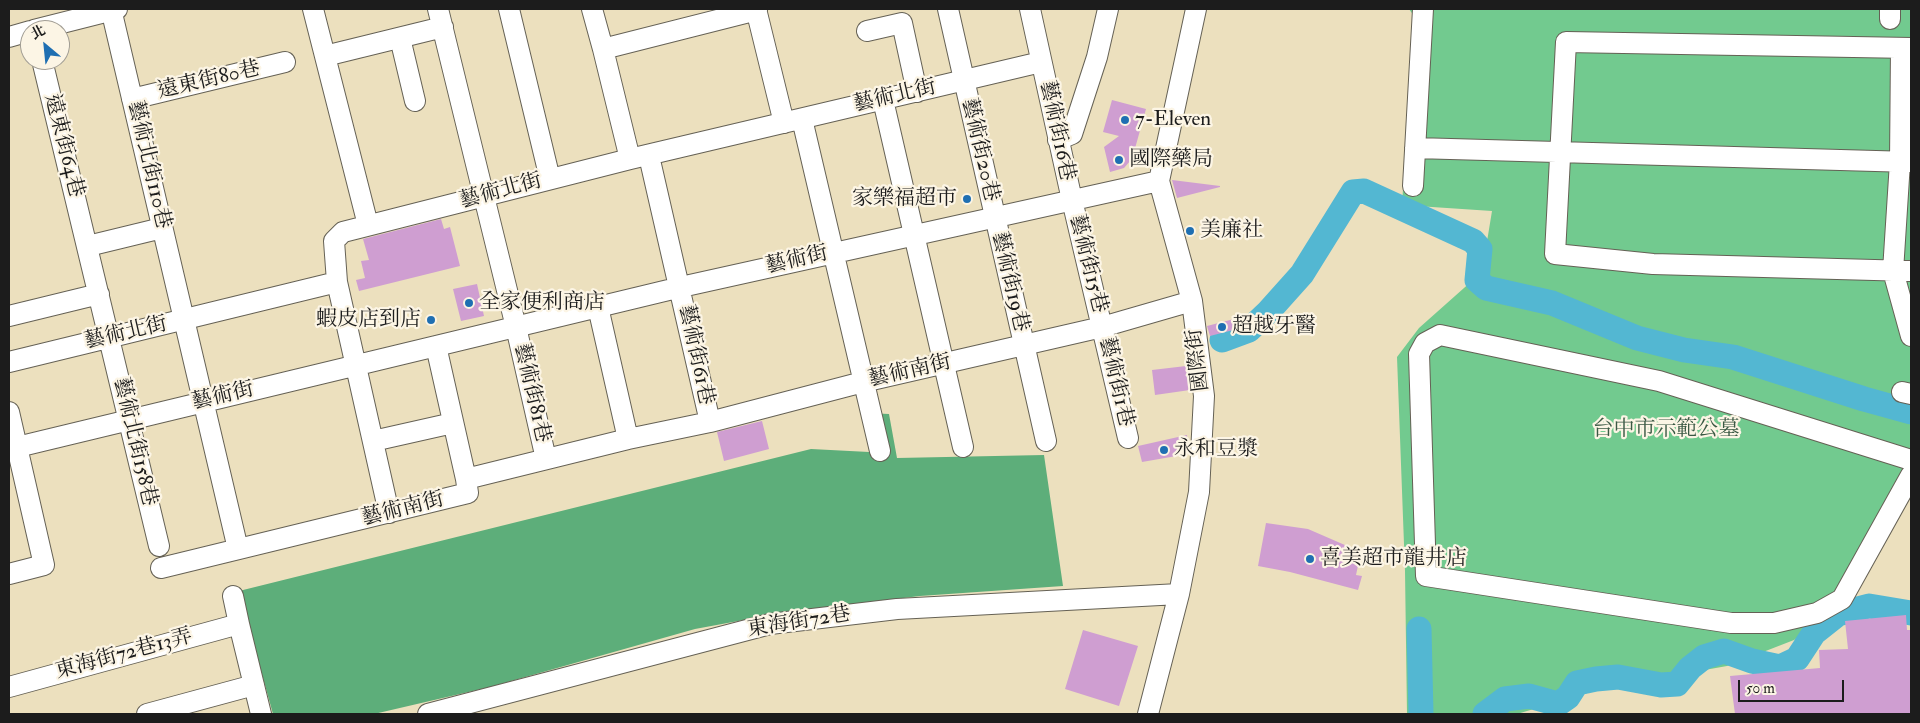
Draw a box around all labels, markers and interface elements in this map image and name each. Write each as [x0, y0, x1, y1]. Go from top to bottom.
north arrow [20, 20, 70, 70]
text: 北 [28, 21, 48, 43]
street label: 遠東街80巷 [155, 57, 263, 105]
street label: 藝術北街 [851, 75, 939, 119]
street label: 藝術街16巷 [1033, 79, 1079, 183]
street label: 遠東街64巷 [38, 92, 88, 200]
street label: 藝術街20巷 [955, 96, 1003, 204]
street label: 藝術北街110巷 [121, 99, 175, 231]
place label: 7-Eleven [1135, 107, 1211, 133]
marker: 7-Eleven [1119, 114, 1131, 126]
place label: 國際藥局 [1129, 147, 1213, 173]
marker: 國際藥局 [1113, 154, 1125, 166]
street label: 藝術北街 [457, 169, 545, 215]
place label: 家樂福超市 [852, 186, 957, 212]
marker: 家樂福超市 [961, 193, 973, 205]
street label: 藝術街15巷 [1063, 212, 1111, 316]
place label: 美廉社 [1200, 218, 1263, 244]
marker: 美廉社 [1184, 225, 1196, 237]
street label: 藝術街19巷 [985, 229, 1033, 335]
street label: 藝術街 [763, 242, 831, 280]
place label: 全家便利商店 [479, 290, 605, 316]
marker: 全家便利商店 [463, 297, 475, 309]
street label: 藝術街61巷 [672, 302, 718, 408]
place label: 蝦皮店到店 [316, 307, 421, 333]
street label: 藝術北街 [82, 312, 170, 356]
marker: 蝦皮店到店 [425, 314, 437, 326]
place label: 超越牙醫 [1232, 314, 1316, 340]
marker: 超越牙醫 [1216, 321, 1228, 333]
street label: 國際街 [1183, 327, 1215, 393]
street label: 藝術街1巷 [1092, 335, 1138, 429]
street label: 藝術街81巷 [507, 341, 555, 445]
street label: 藝術南街 [866, 350, 954, 394]
street label: 藝術北街158巷 [107, 375, 161, 509]
street label: 藝術街 [189, 378, 257, 416]
park label: 台中市示範公墓 [1593, 417, 1739, 443]
place label: 永和豆漿 [1174, 437, 1258, 463]
marker: 永和豆漿 [1158, 444, 1170, 456]
street label: 藝術南街 [359, 488, 447, 532]
place label: 喜美超市龍井店 [1320, 546, 1467, 572]
marker: 喜美超市龍井店 [1304, 553, 1316, 565]
street label: 東海街72巷 [746, 602, 852, 644]
street label: 東海街72巷13弄 [53, 625, 195, 685]
scale bar [1740, 670, 1846, 702]
text: 50 m [1746, 679, 1775, 698]

